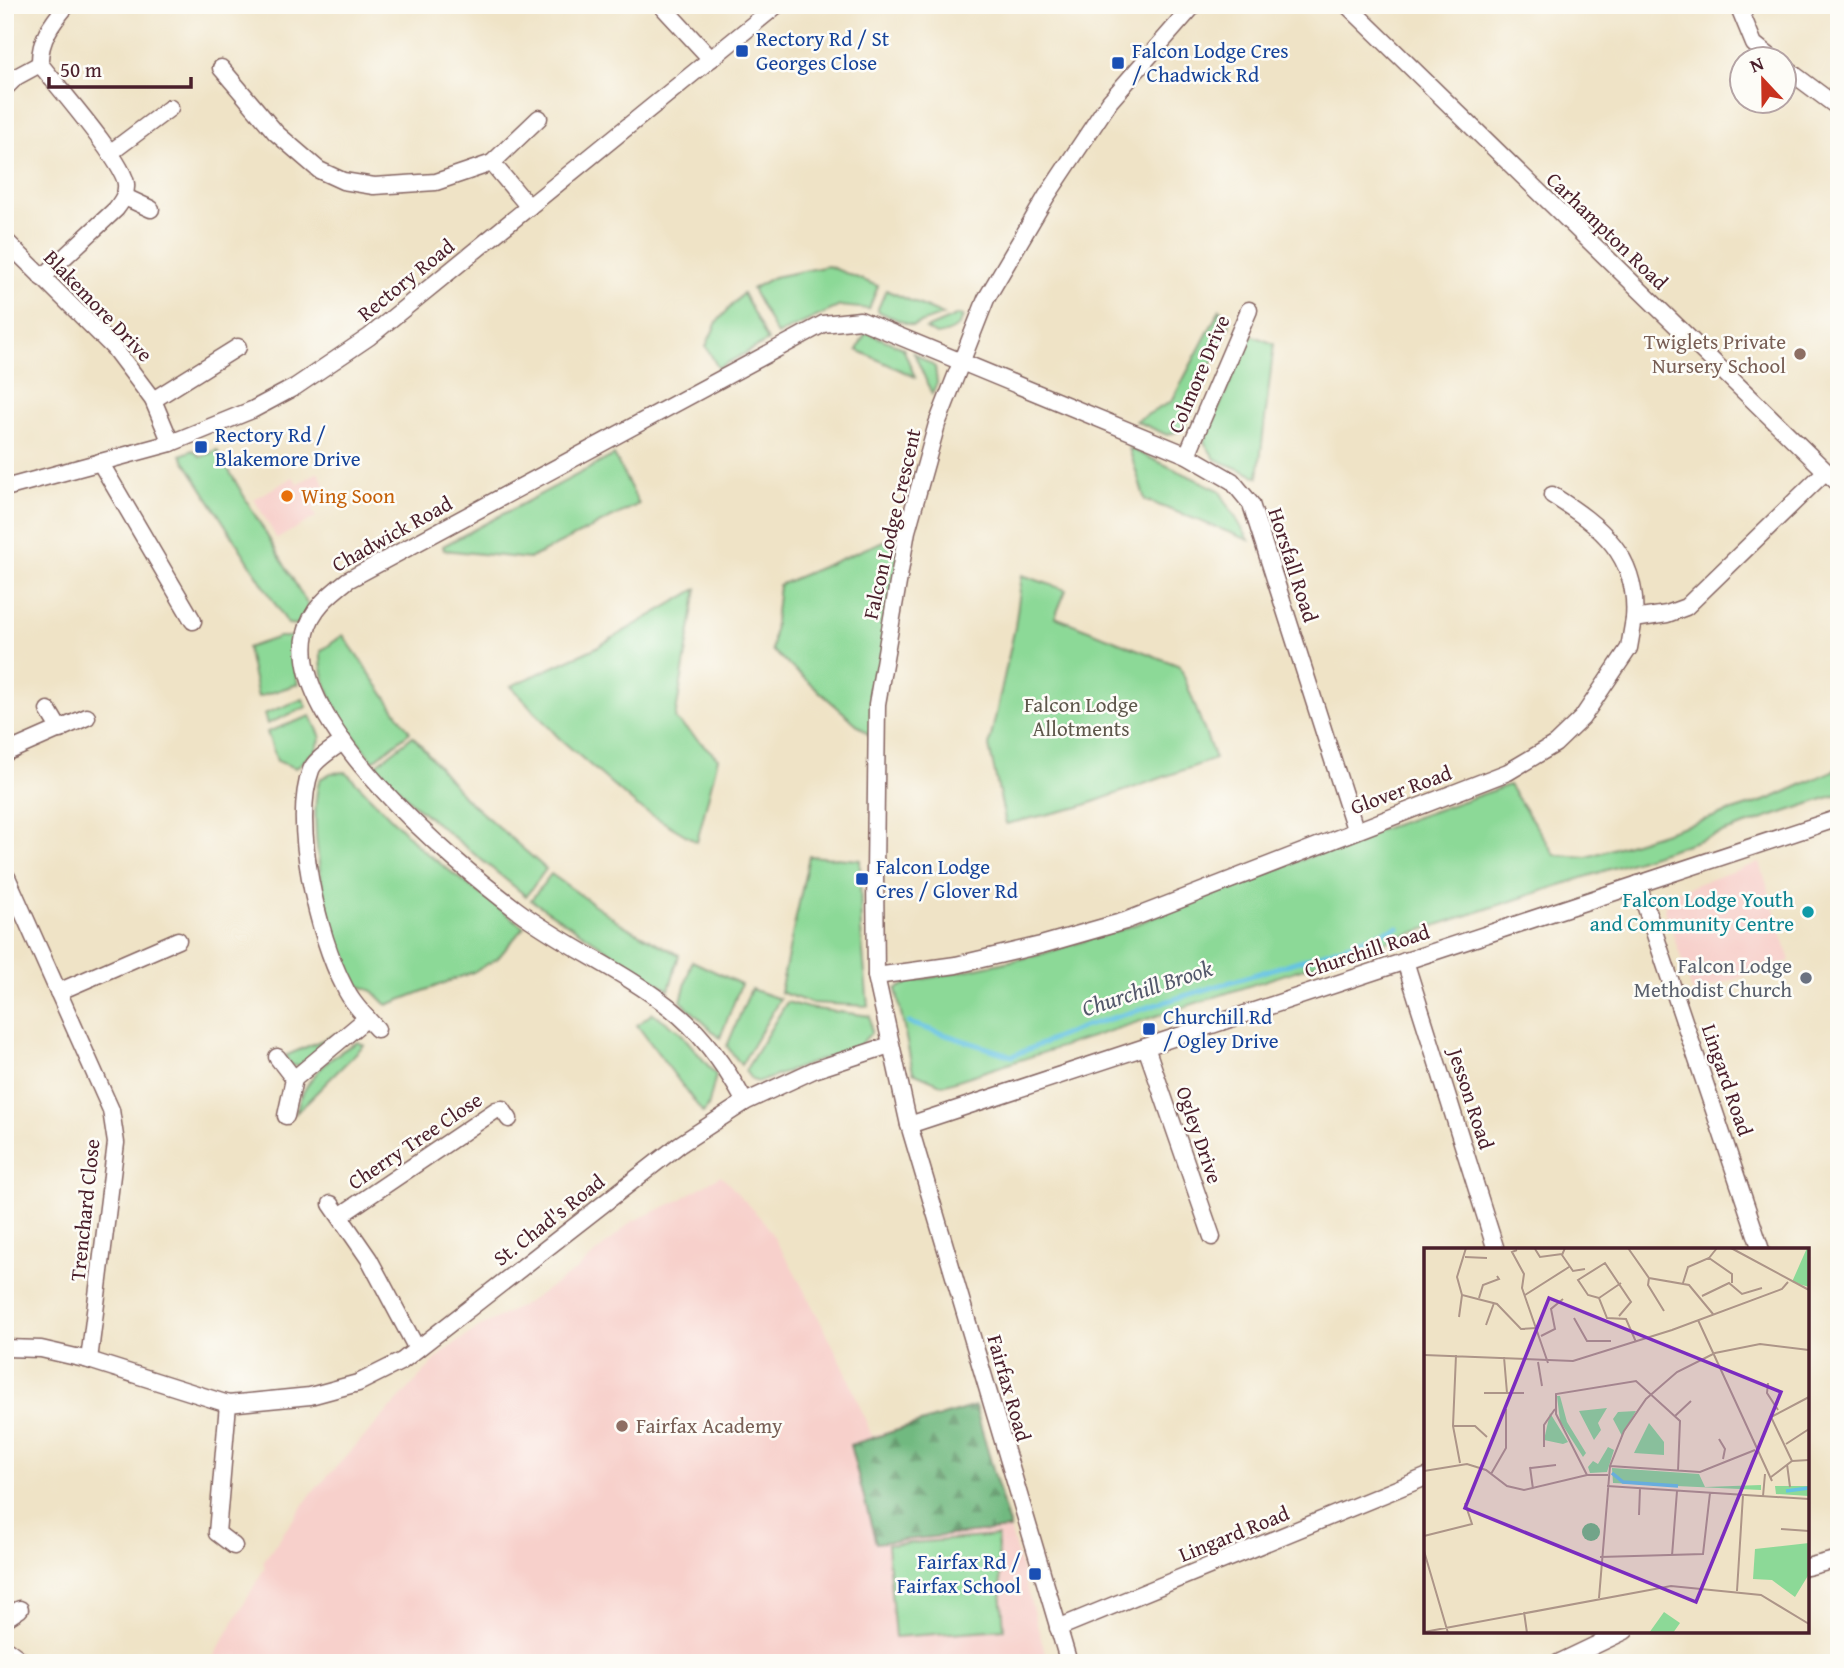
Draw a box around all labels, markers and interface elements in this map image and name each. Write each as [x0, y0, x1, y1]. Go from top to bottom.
place label: Rectory Rd / St Georges Close [756, 23, 890, 78]
place label: Falcon Lodge Cres / Chadwick Rd [1132, 35, 1289, 90]
marker: Rectory Rd / St Georges Close [734, 43, 750, 59]
scale bar [49, 46, 191, 90]
north arrow [1728, 46, 1798, 116]
text: N [1745, 49, 1768, 80]
text: 50 m [60, 54, 102, 85]
marker: Falcon Lodge Cres / Chadwick Rd [1110, 55, 1126, 71]
street label: Carhampton Road [1540, 164, 1676, 297]
street label: Rectory Road [350, 230, 462, 328]
street label: Blakemore Drive [37, 243, 160, 369]
street label: Colmore Drive [1160, 310, 1237, 438]
place label: Twiglets Private Nursery School [1644, 326, 1786, 381]
marker: Twiglets Private Nursery School [1792, 346, 1808, 362]
place label: Rectory Rd / Blakemore Drive [215, 419, 361, 474]
street label: Falcon Lodge Crescent [854, 425, 929, 622]
marker: Rectory Rd / Blakemore Drive [193, 439, 209, 455]
place label: Wing Soon [301, 480, 395, 511]
street label: Chadwick Road [326, 487, 458, 579]
marker: Wing Soon [279, 488, 295, 504]
street label: Horsfall Road [1260, 504, 1327, 627]
park label: Falcon Lodge Allotments [1024, 689, 1138, 744]
street label: Glover Road [1346, 757, 1456, 822]
place label: Falcon Lodge Cres / Glover Rd [876, 851, 1019, 906]
marker: Falcon Lodge Cres / Glover Rd [854, 871, 870, 887]
place label: Falcon Lodge Youth and Community Centre [1590, 884, 1794, 939]
marker: Falcon Lodge Youth and Community Centre [1800, 904, 1816, 920]
street label: Churchill Road [1300, 915, 1434, 985]
place label: Falcon Lodge Methodist Church [1634, 950, 1792, 1005]
water label: Churchill Brook [1077, 951, 1217, 1024]
marker: Falcon Lodge Methodist Church [1798, 970, 1814, 986]
place label: Churchill Rd / Ogley Drive [1163, 1001, 1279, 1056]
street label: Lingard Road [1694, 1020, 1761, 1141]
marker: Churchill Rd / Ogley Drive [1141, 1021, 1157, 1037]
street label: Jesson Road [1440, 1042, 1503, 1154]
street label: Ogley Drive [1168, 1082, 1231, 1188]
street label: Cherry Tree Close [341, 1084, 488, 1197]
street label: Trenchard Close [62, 1137, 107, 1283]
street label: St. Chad's Road [486, 1166, 612, 1273]
inset map [1424, 1248, 1809, 1633]
street label: Fairfax Road [979, 1331, 1040, 1446]
place label: Fairfax Academy [636, 1410, 783, 1441]
marker: Fairfax Academy [614, 1418, 630, 1434]
street label: Lingard Road [1174, 1497, 1294, 1570]
place label: Fairfax Rd / Fairfax School [897, 1546, 1021, 1601]
marker: Fairfax Rd / Fairfax School [1027, 1566, 1043, 1582]

